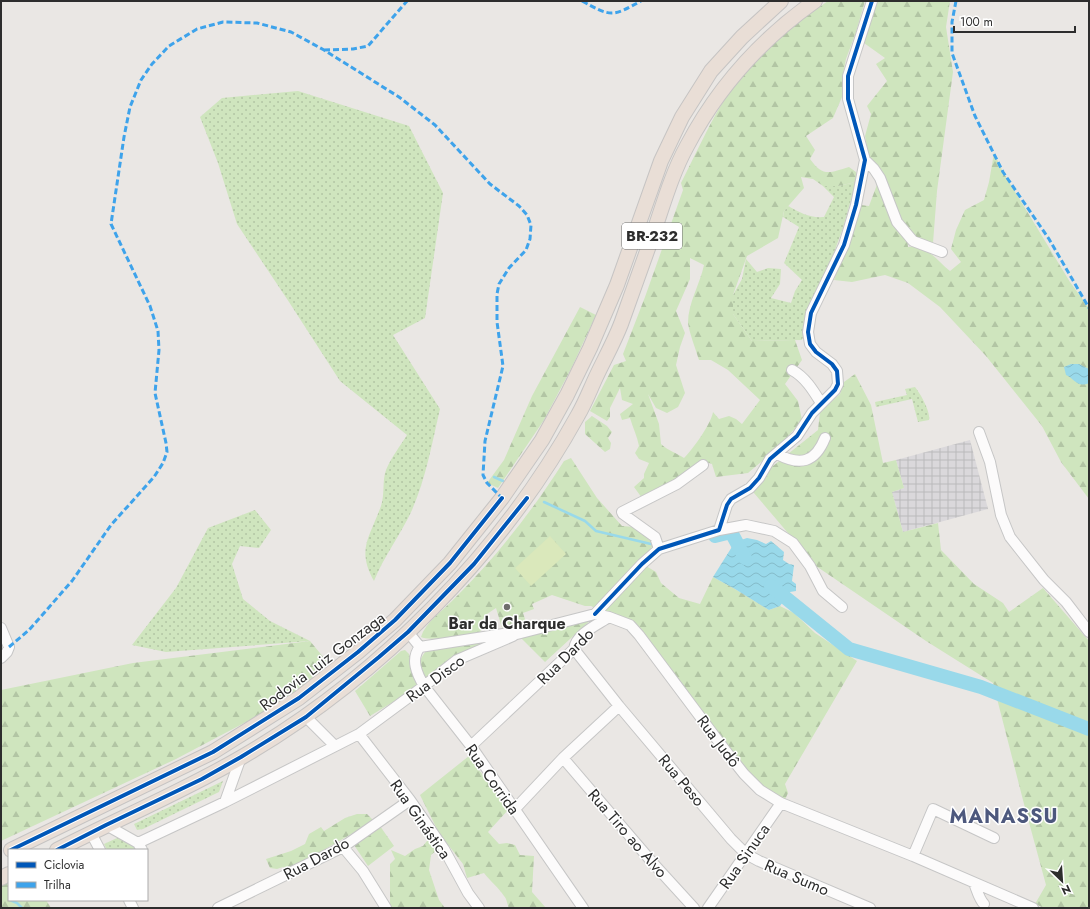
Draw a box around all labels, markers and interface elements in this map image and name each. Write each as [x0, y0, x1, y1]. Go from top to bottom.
scale bar [954, 8, 1075, 34]
text: 100 m [960, 13, 993, 31]
road number: BR-232 [622, 223, 682, 249]
marker: Bar da Charque [502, 602, 512, 612]
street label: Rodovia Luiz Gonzaga [255, 606, 390, 716]
place label: Bar da Charque [448, 612, 566, 635]
street label: Rua Dardo [532, 623, 599, 690]
street label: Rua Disco [401, 649, 470, 708]
street label: Rua Judô [691, 710, 746, 772]
street label: Rua Corrida [460, 739, 525, 819]
street label: Rua Peso [653, 749, 710, 811]
street label: Rua Ginástica [385, 775, 457, 864]
street label: Rua Tiro ao Alvo [582, 784, 673, 883]
district label: MANASSU [949, 802, 1059, 831]
street label: Rua Sinuca [713, 819, 775, 894]
street label: Rua Dardo [279, 831, 354, 885]
legend [8, 849, 148, 901]
street label: Rua Sumo [761, 854, 833, 901]
text: Ciclovia [44, 856, 85, 874]
north arrow [1042, 861, 1082, 901]
text: Trilha [44, 876, 71, 894]
text: N [1059, 881, 1074, 899]

